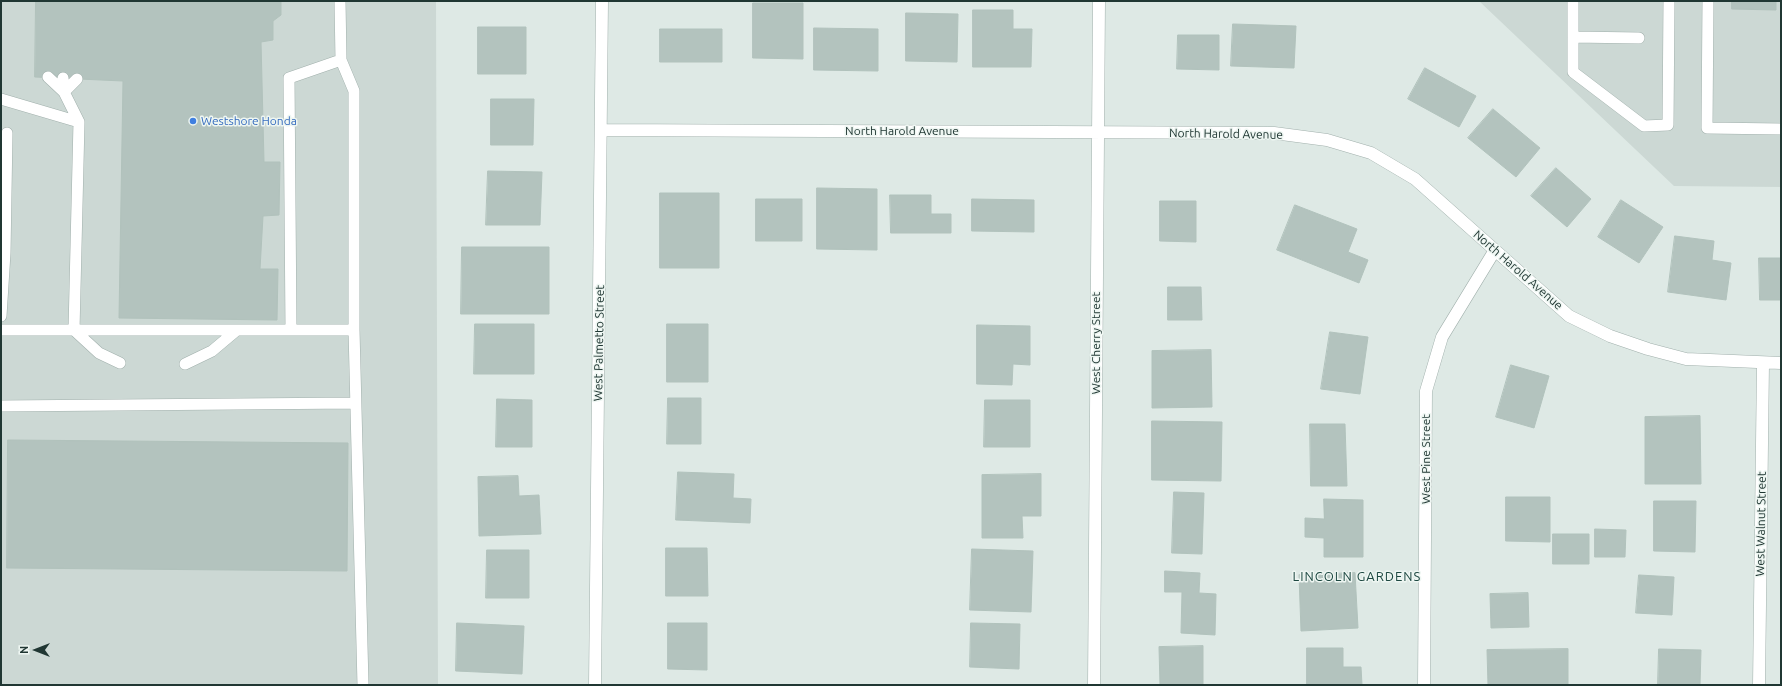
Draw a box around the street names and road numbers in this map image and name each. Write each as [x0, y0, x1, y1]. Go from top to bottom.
street label: North Harold Avenue [845, 124, 959, 138]
street label: North Harold Avenue [1169, 126, 1283, 142]
street label: North Harold Avenue [1470, 227, 1566, 313]
street label: West Palmetto Street [591, 285, 607, 401]
street label: West Cherry Street [1089, 292, 1103, 394]
street label: West Pine Street [1419, 414, 1433, 504]
street label: West Walnut Street [1753, 471, 1769, 577]

